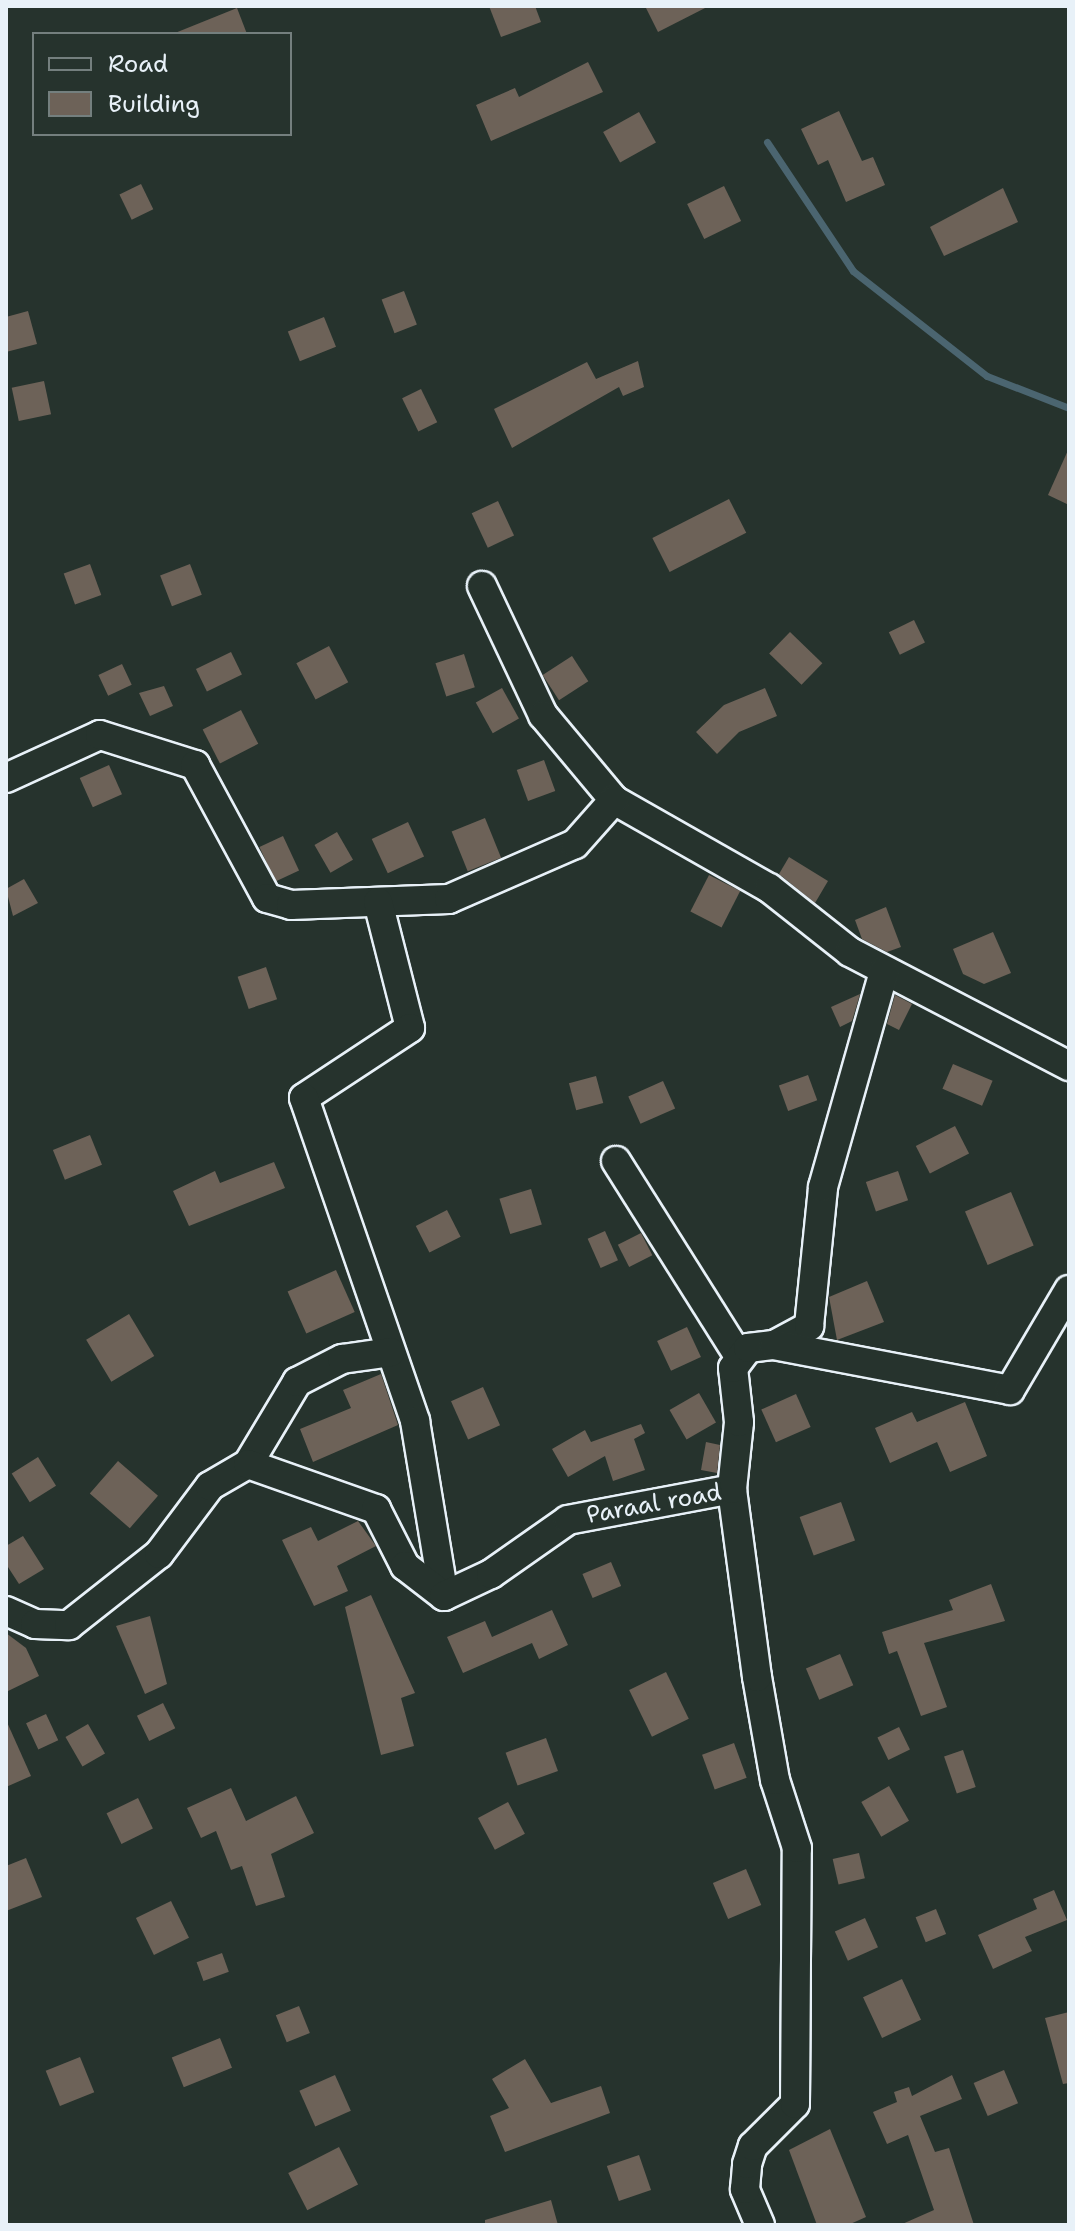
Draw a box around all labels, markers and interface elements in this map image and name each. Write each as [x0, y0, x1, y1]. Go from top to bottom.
legend [32, 32, 292, 136]
text: Road [108, 48, 168, 80]
text: Building [108, 88, 200, 120]
street label: Paraal road [584, 1478, 724, 1530]

